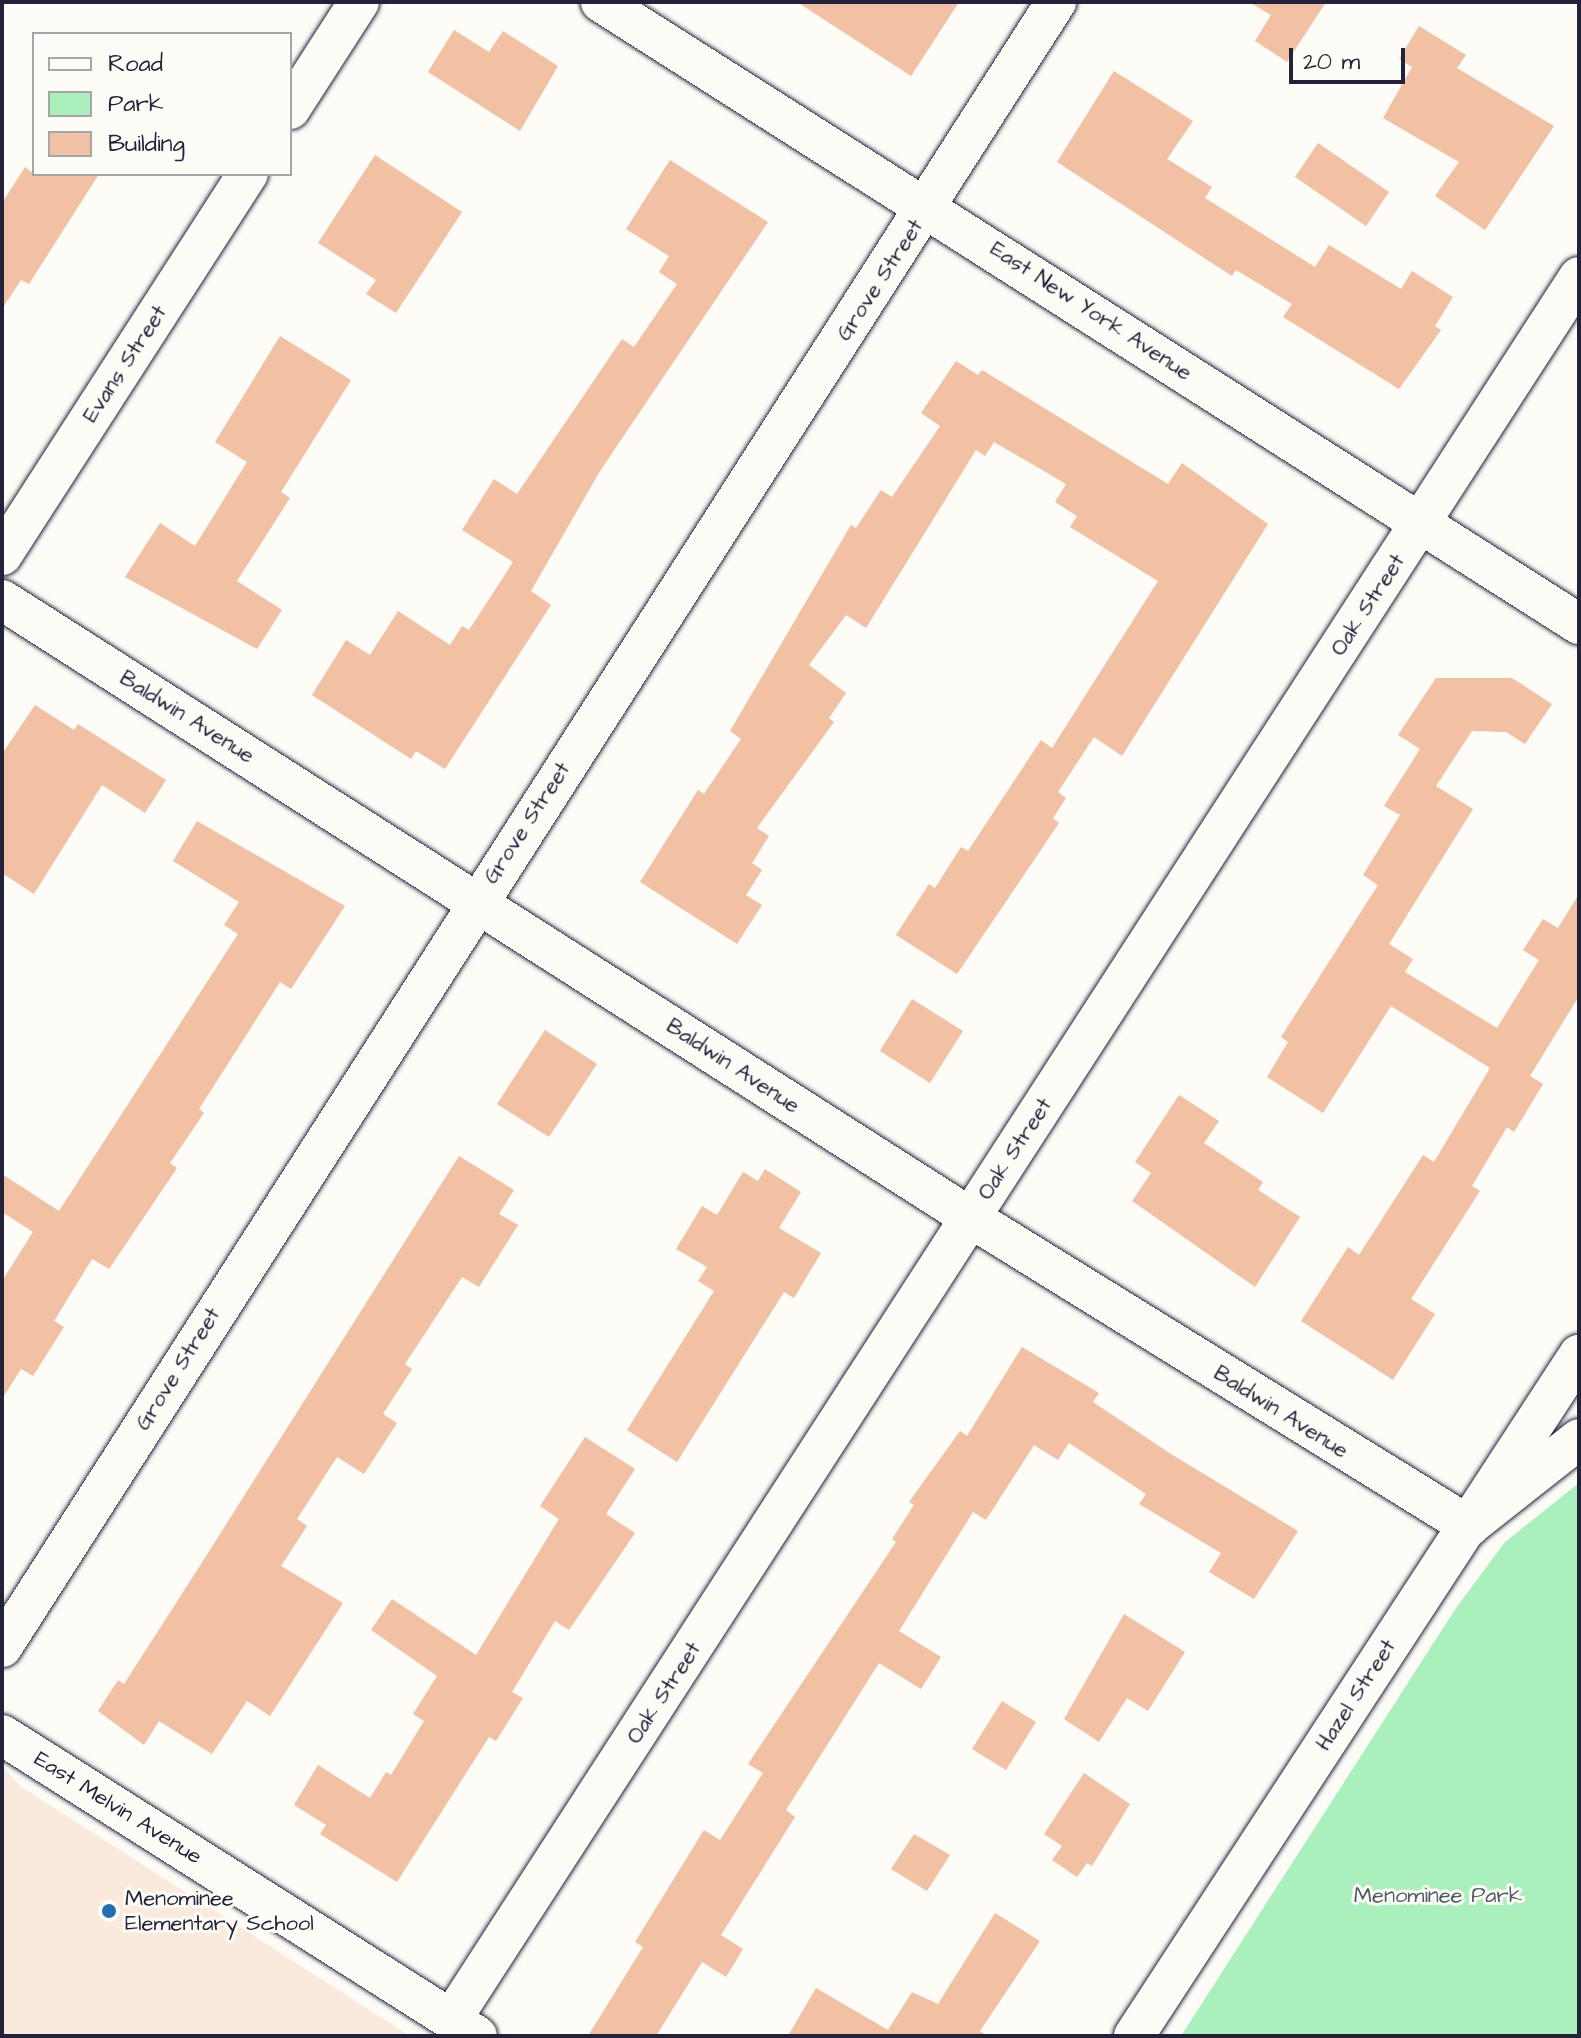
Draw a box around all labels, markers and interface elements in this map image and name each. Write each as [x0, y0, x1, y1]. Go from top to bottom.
legend [32, 32, 292, 176]
scale bar [1293, 32, 1409, 82]
text: 20 m [1303, 45, 1360, 79]
text: Road [108, 47, 163, 81]
text: Park [108, 87, 164, 121]
text: Building [108, 127, 185, 161]
street label: Grove Street [831, 214, 929, 346]
street label: East New York Avenue [985, 236, 1197, 386]
street label: Evans Street [77, 300, 173, 428]
street label: Oak Street [1325, 549, 1411, 661]
street label: Baldwin Avenue [115, 665, 259, 769]
street label: Grove Street [478, 757, 576, 889]
street label: Baldwin Avenue [661, 1013, 805, 1119]
street label: Oak Street [972, 1093, 1058, 1205]
street label: Grove Street [130, 1303, 226, 1435]
street label: Baldwin Avenue [1209, 1360, 1353, 1464]
street label: Hazel Street [1310, 1634, 1402, 1756]
street label: Oak Street [621, 1637, 707, 1749]
street label: East Melvin Avenue [29, 1746, 207, 1870]
park label: Menominee Park [1354, 1883, 1522, 1909]
place label: Menominee Elementary School [125, 1885, 314, 1936]
marker: Menominee Elementary School [100, 1902, 118, 1920]

